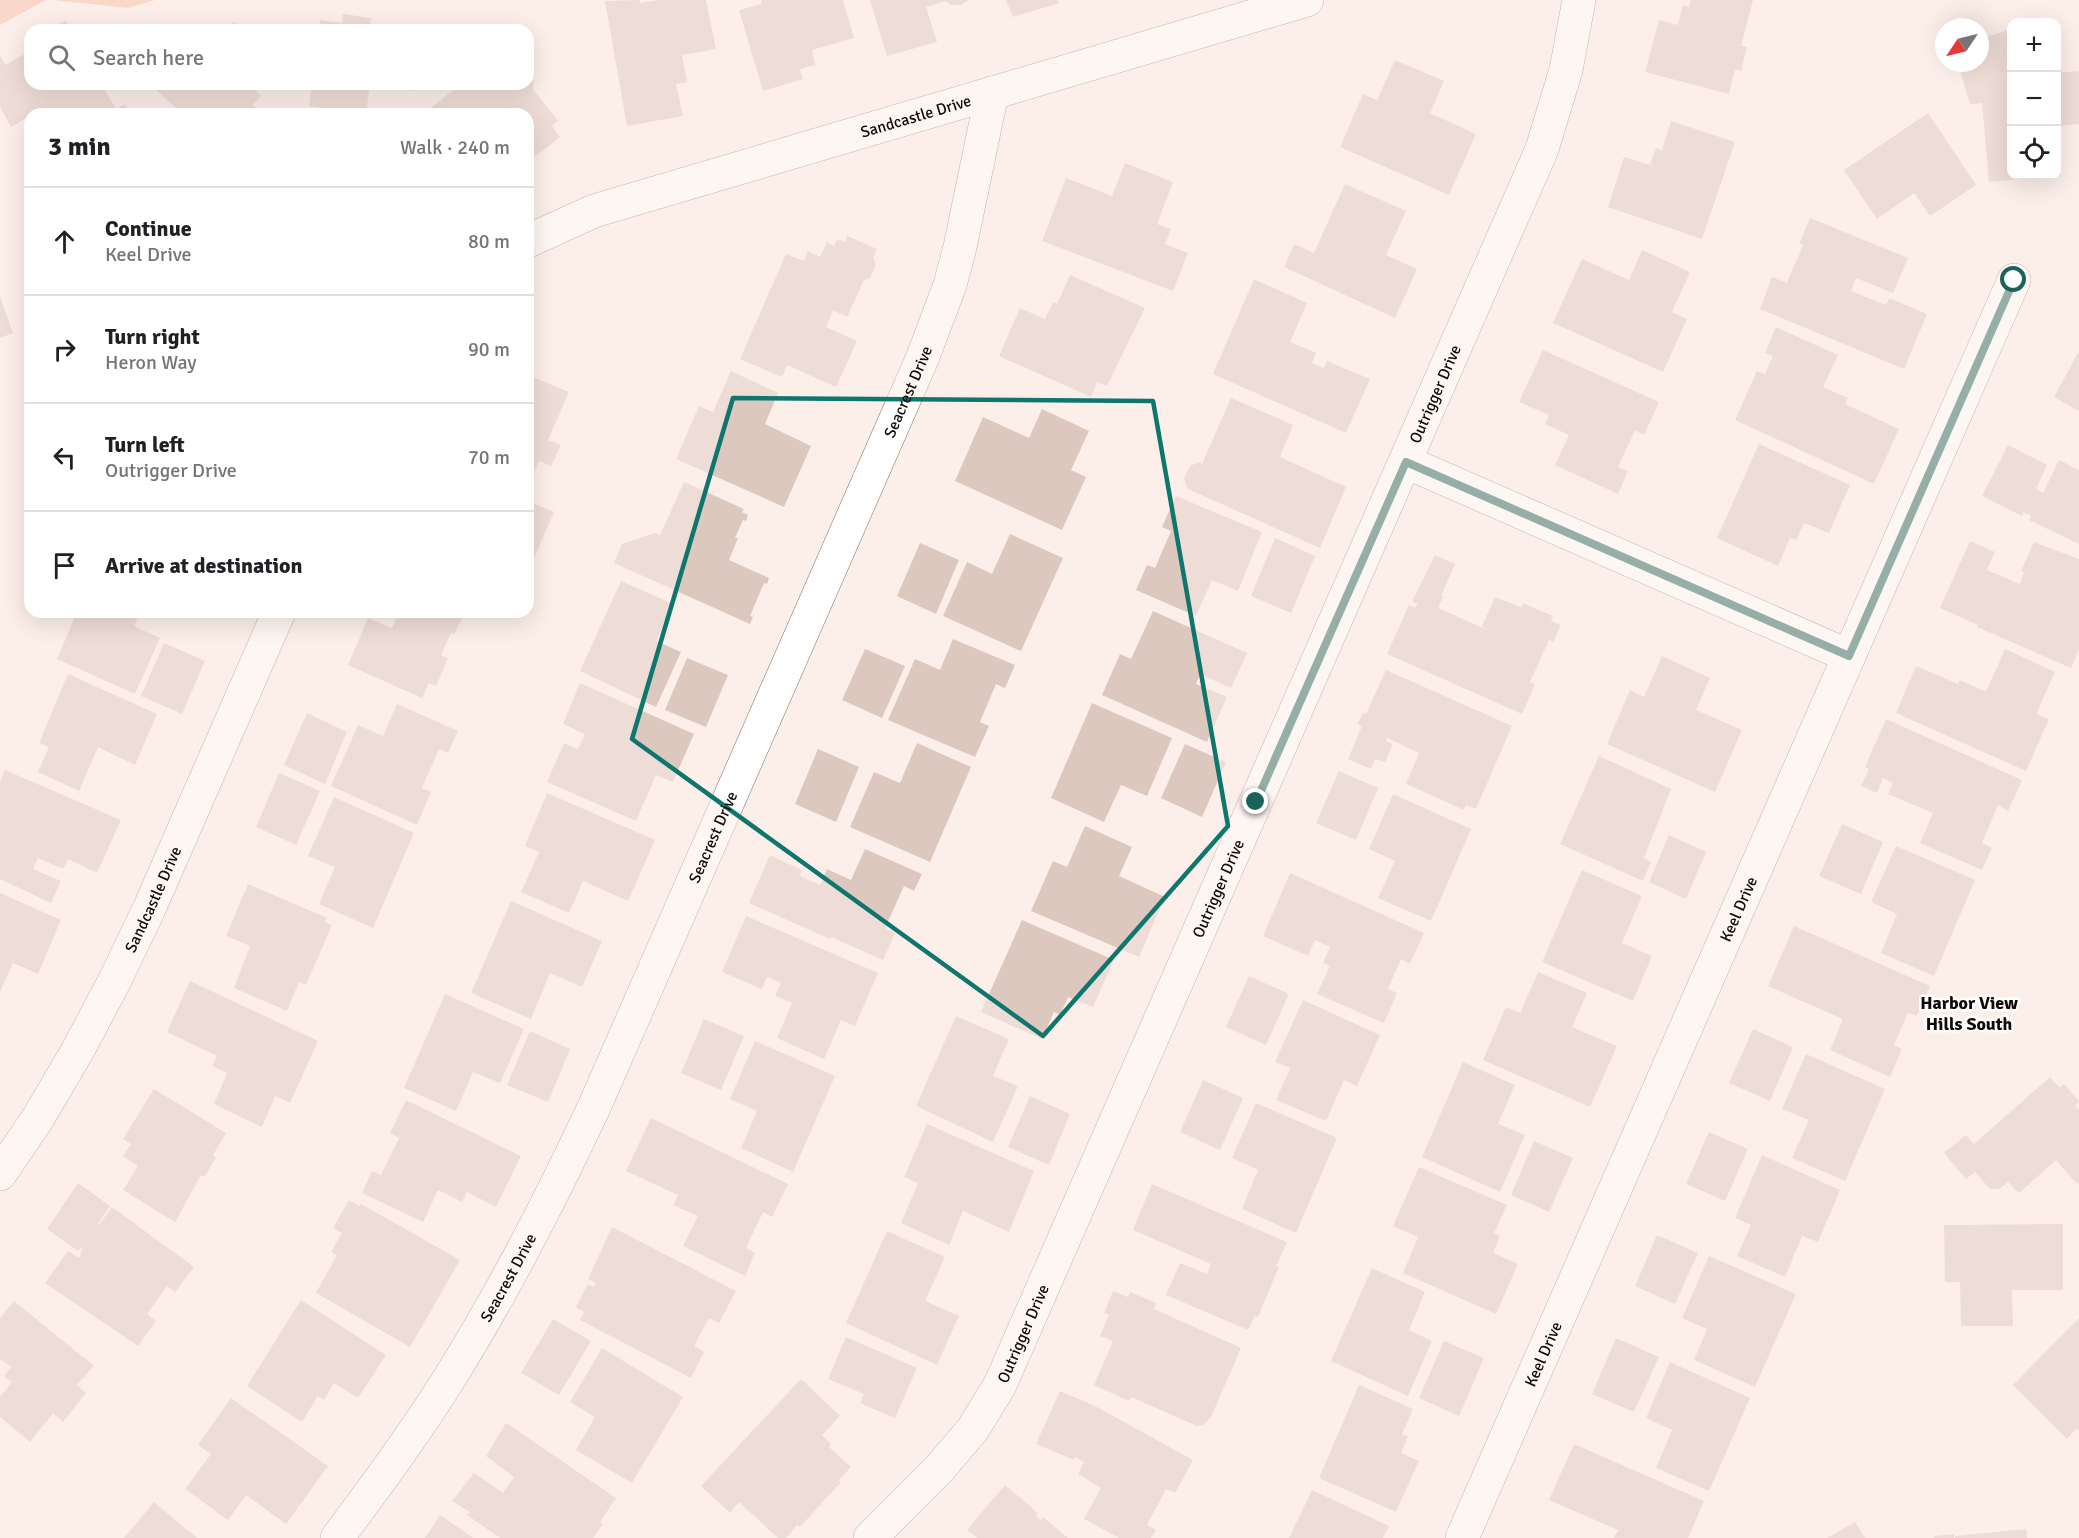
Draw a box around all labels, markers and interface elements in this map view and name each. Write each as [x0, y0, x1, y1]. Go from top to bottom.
north arrow [1935, 18, 1989, 72]
map controls [2007, 18, 2061, 180]
button: + [2007, 18, 2061, 72]
search box [24, 24, 534, 90]
icon: search [45, 41, 78, 74]
text: Search here [93, 44, 204, 71]
button: − [2007, 72, 2061, 126]
street label: Sandcastle Drive [858, 91, 974, 143]
button: locate [2007, 126, 2061, 180]
text: 3 min [48, 131, 111, 163]
text: Walk · 240 m [400, 135, 510, 160]
text: Continue [105, 215, 192, 242]
icon: ahead [48, 225, 81, 258]
text: 80 m [468, 229, 510, 254]
text: Keel Drive [105, 242, 192, 267]
route start [2000, 266, 2026, 292]
text: Turn right [105, 323, 200, 350]
icon: right [48, 333, 81, 366]
text: 90 m [468, 337, 510, 362]
street label: Outrigger Drive [1405, 342, 1466, 447]
street label: Seacrest Drive [880, 343, 937, 441]
text: Heron Way [105, 350, 197, 375]
text: Turn left [105, 431, 185, 458]
icon: left [48, 441, 81, 474]
text: 70 m [468, 445, 510, 470]
text: Outrigger Drive [105, 458, 237, 483]
icon: arrive [48, 549, 81, 582]
text: Arrive at destination [105, 552, 302, 579]
street label: Seacrest Drive [685, 788, 742, 886]
route end [1242, 788, 1268, 814]
street label: Outrigger Drive [1188, 836, 1249, 941]
street label: Sandcastle Drive [121, 843, 186, 956]
street label: Keel Drive [1716, 874, 1762, 945]
district label: Harbor View Hills South [1920, 992, 2018, 1035]
street label: Seacrest Drive [476, 1230, 541, 1326]
street label: Outrigger Drive [993, 1281, 1054, 1386]
street label: Keel Drive [1521, 1319, 1567, 1390]

